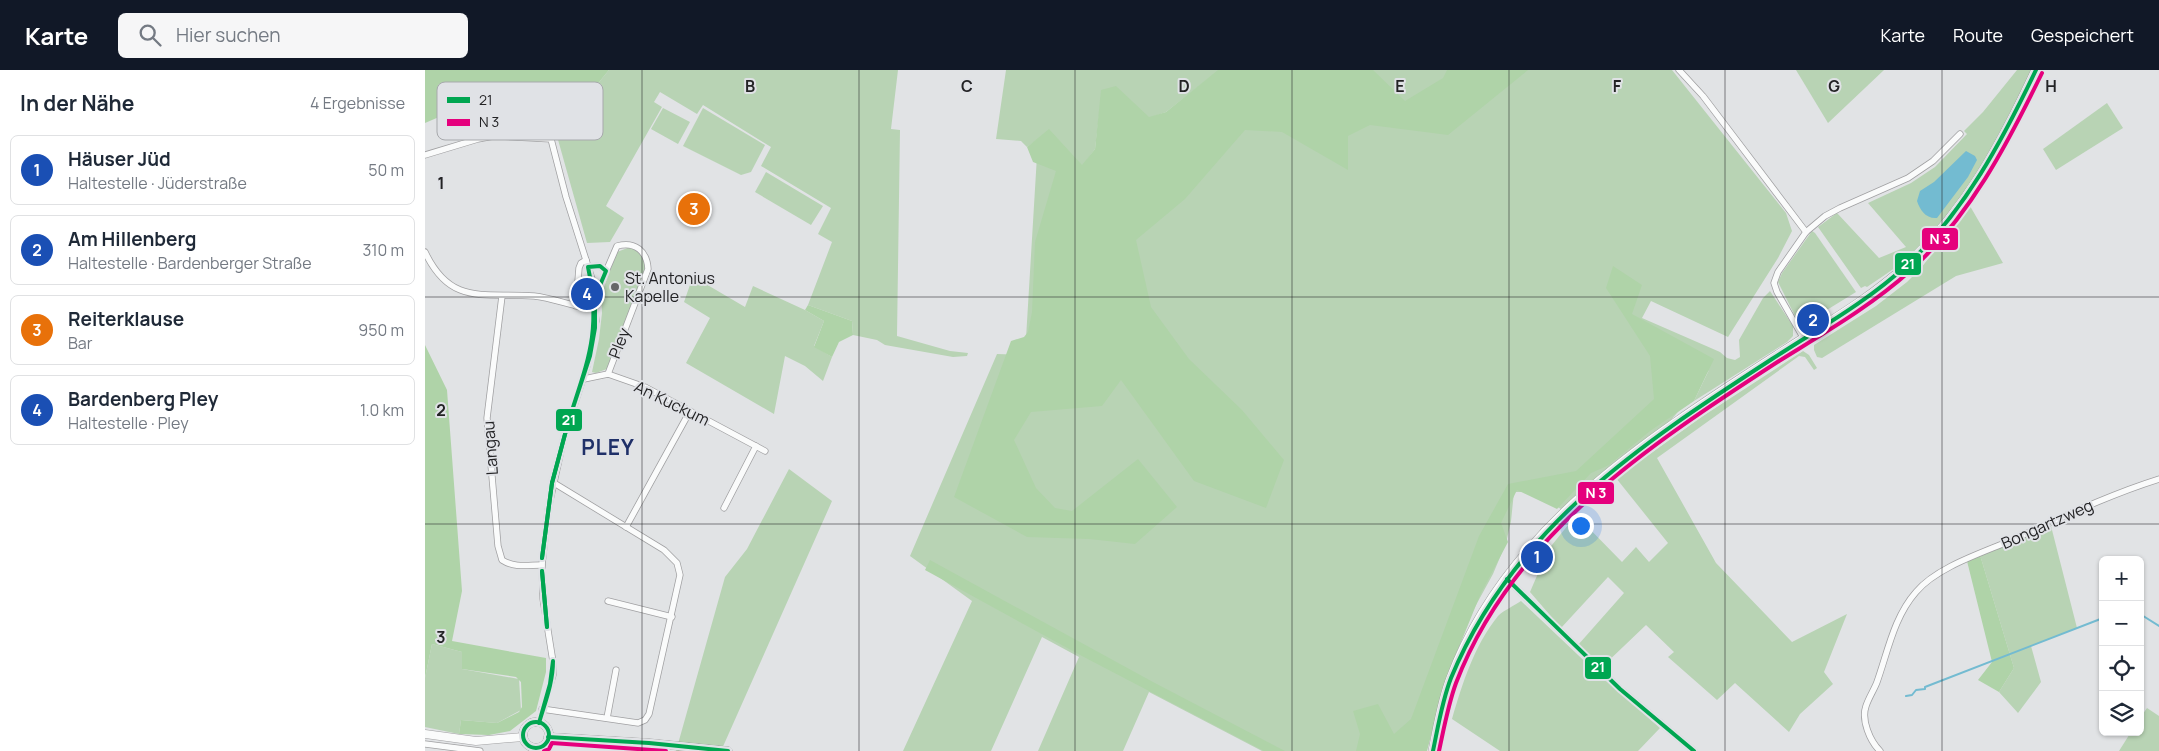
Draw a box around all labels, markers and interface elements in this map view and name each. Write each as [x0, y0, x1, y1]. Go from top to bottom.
search box [118, 13, 468, 58]
text: Karte [25, 19, 88, 52]
icon: search [136, 21, 164, 49]
text: Hier suchen [176, 22, 280, 48]
text: Karte [1880, 23, 1925, 47]
text: Route [1953, 23, 2003, 47]
text: Gespeichert [2031, 23, 2134, 47]
text: B [745, 75, 755, 97]
text: C [961, 75, 973, 97]
text: D [1178, 75, 1190, 97]
text: E [1395, 75, 1405, 97]
text: F [1613, 75, 1622, 97]
text: G [1828, 75, 1840, 97]
text: H [2045, 75, 2057, 97]
legend [437, 82, 603, 140]
text: In der Nähe [20, 89, 134, 117]
text: 21 [479, 90, 492, 109]
text: 4 Ergebnisse [310, 92, 405, 114]
text: N 3 [479, 112, 499, 131]
text: Häuser Jüd [68, 146, 171, 172]
text: 1 [33, 159, 41, 181]
text: 50 m [368, 159, 404, 181]
text: Haltestelle · Jüderstraße [68, 172, 247, 194]
text: 1 [437, 172, 445, 194]
pin: 3 [678, 190, 710, 228]
text: Am Hillenberg [68, 226, 196, 252]
line badge: N 3 [1921, 227, 1959, 251]
text: N 3 [1930, 229, 1951, 248]
text: 2 [32, 239, 42, 261]
text: 310 m [362, 239, 404, 261]
text: Haltestelle · Bardenberger Straße [68, 252, 312, 274]
line badge: 21 [1894, 252, 1922, 276]
text: 21 [1901, 254, 1915, 273]
place label: St. Antonius Kapelle [625, 267, 715, 307]
pin: 4 [571, 275, 603, 313]
marker: St. Antonius Kapelle [609, 281, 621, 293]
pin: 2 [1797, 301, 1829, 339]
text: Reiterklause [68, 306, 184, 332]
text: 3 [32, 319, 42, 341]
text: 950 m [358, 319, 404, 341]
street label: Pley [603, 324, 635, 361]
text: Bar [68, 332, 92, 354]
street label: An Kuckum [631, 375, 713, 431]
text: Bardenberg Pley [68, 386, 218, 412]
text: 4 [32, 399, 42, 421]
text: 1.0 km [360, 399, 404, 421]
text: 2 [436, 399, 446, 421]
line badge: 21 [555, 408, 583, 432]
text: 21 [562, 410, 576, 429]
text: Haltestelle · Pley [68, 412, 189, 434]
street label: Langau [477, 420, 503, 476]
district label: PLEY [581, 433, 635, 461]
line badge: N 3 [1577, 481, 1615, 505]
text: N 3 [1586, 483, 1607, 502]
street label: Bongartzweg [1997, 494, 2097, 554]
your location [1568, 513, 1594, 539]
pin: 1 [1521, 538, 1553, 576]
map controls [2099, 556, 2144, 736]
button: + [2099, 556, 2144, 601]
button: − [2099, 601, 2144, 646]
text: 3 [436, 626, 446, 648]
button: locate [2099, 646, 2144, 691]
line badge: 21 [1584, 656, 1612, 680]
text: 21 [1591, 657, 1605, 676]
button: layers [2099, 691, 2144, 736]

